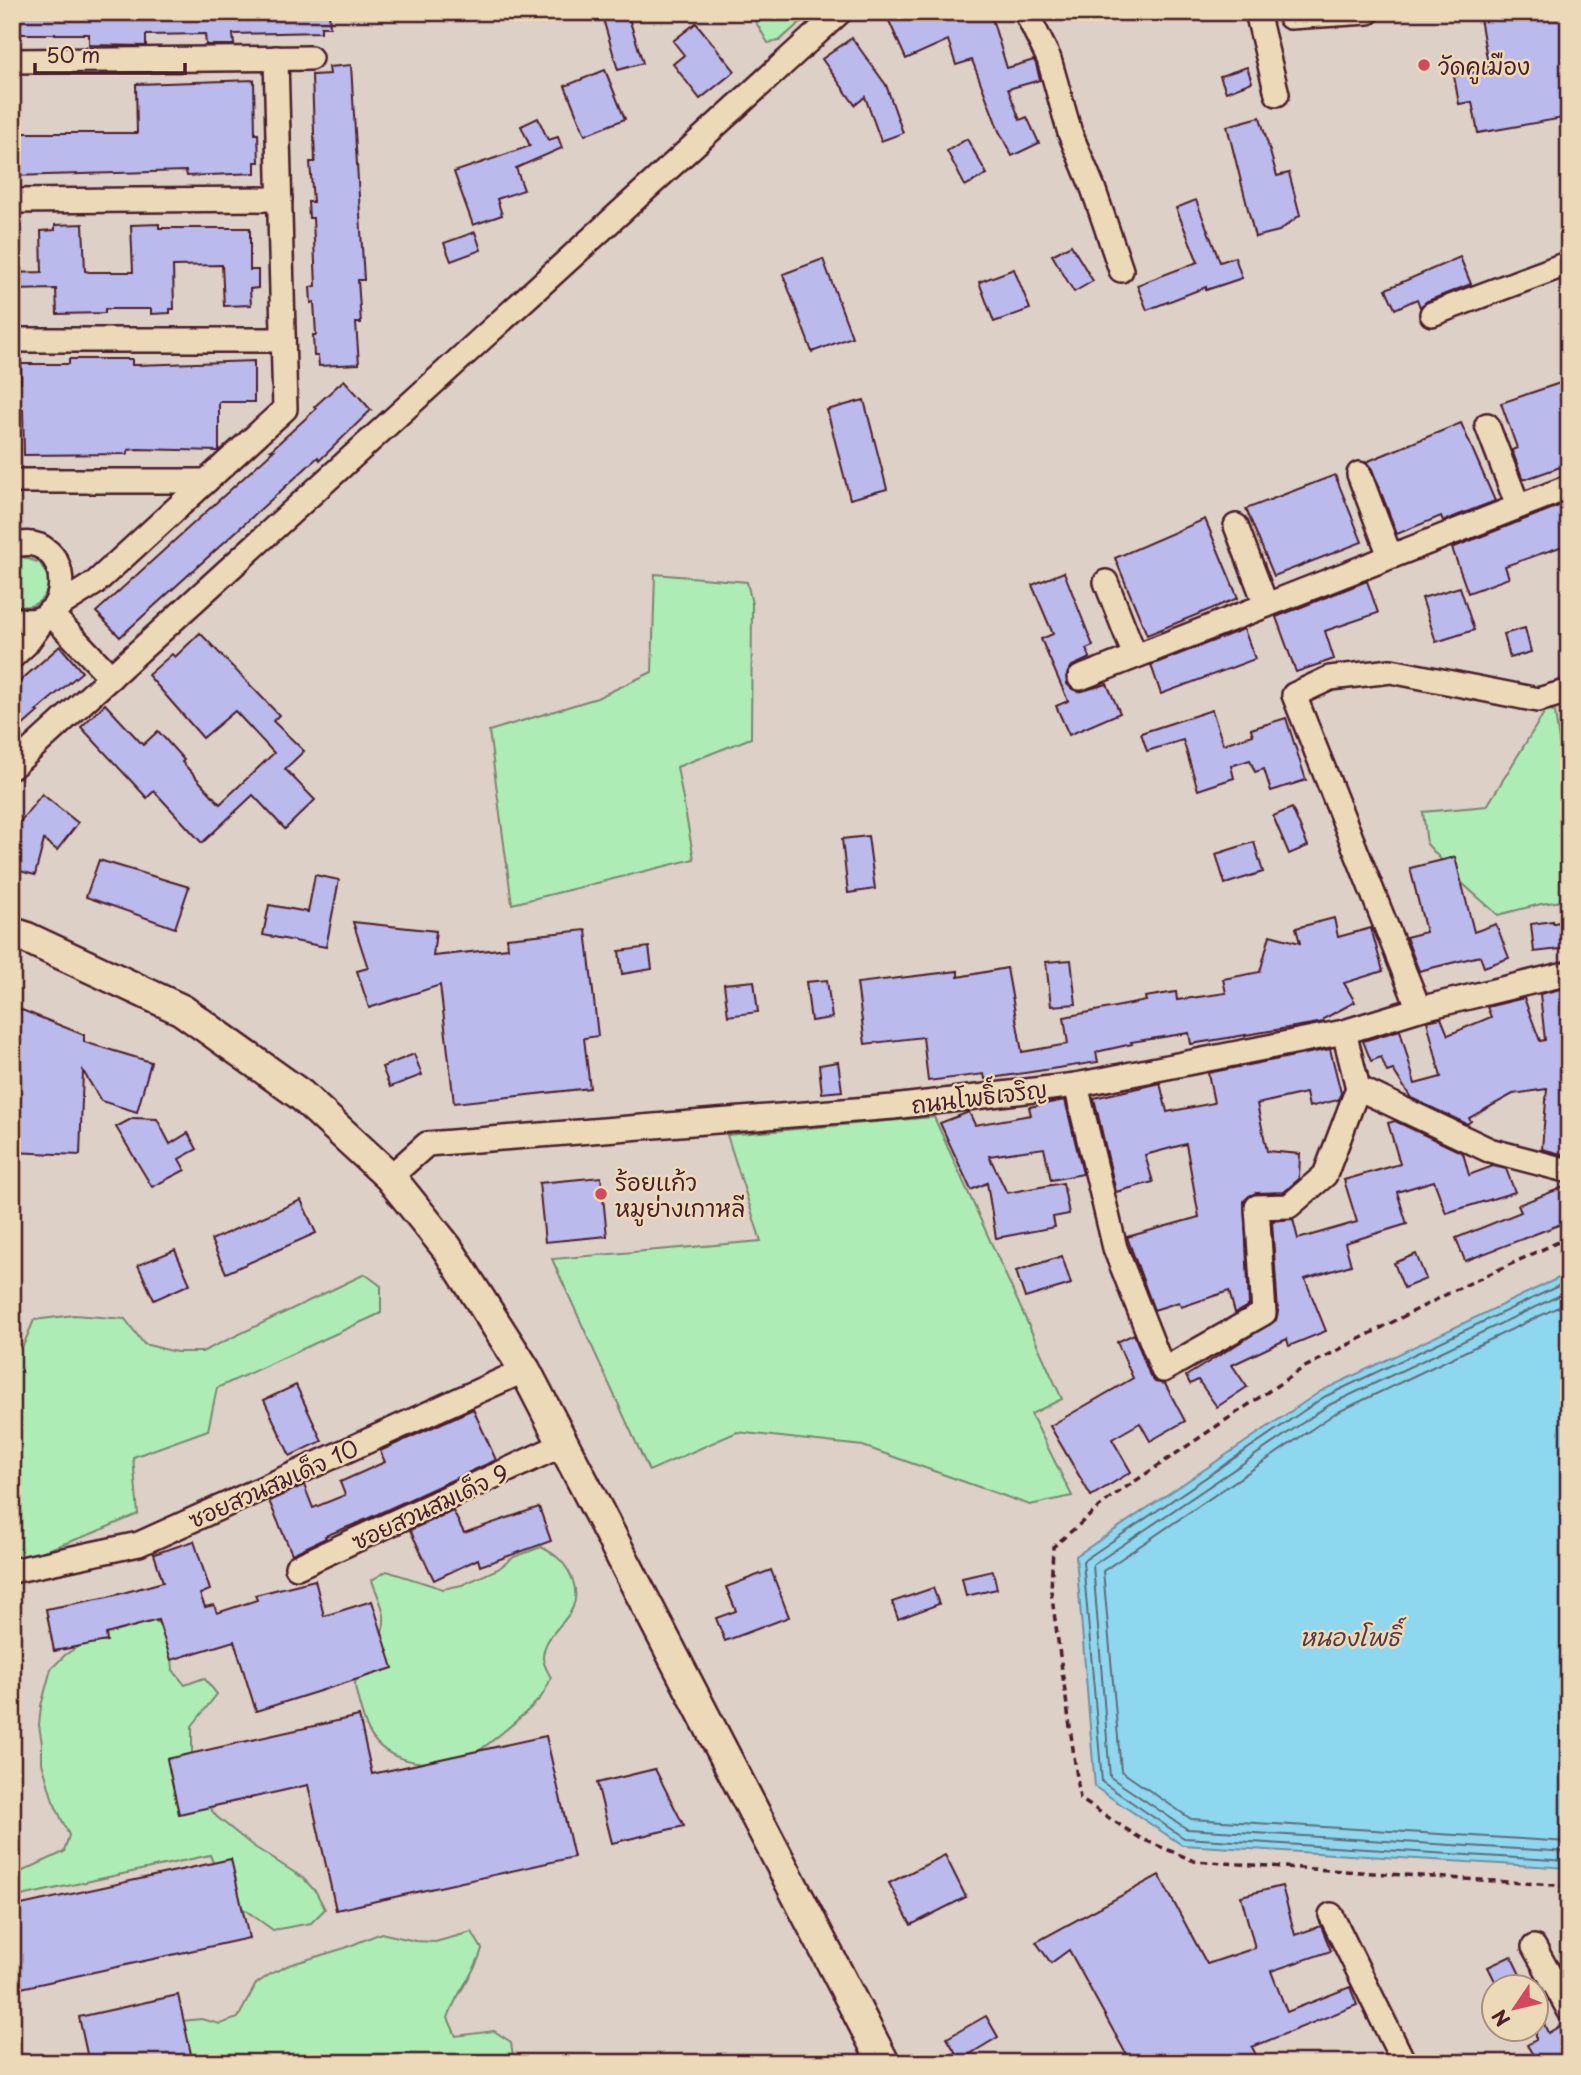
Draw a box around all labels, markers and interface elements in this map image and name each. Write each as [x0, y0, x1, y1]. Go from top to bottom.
scale bar [35, 32, 186, 76]
text: 50 m [46, 38, 100, 70]
place label: วัดคูเมือง [1438, 48, 1530, 85]
marker: วัดคูเมือง [1416, 57, 1432, 73]
street label: ถนนโพธิ์เจริญ [909, 1067, 1049, 1122]
place label: ร้อยแก้ว หมูย่างเกาหลี [615, 1164, 745, 1227]
marker: ร้อยแก้ว หมูย่างเกาหลี [593, 1186, 609, 1202]
street label: ซอยสวนสมเด็จ 10 [182, 1430, 364, 1536]
street label: ซอยสวนสมเด็จ 9 [345, 1454, 515, 1558]
water label: หนองโพธิ์ [1300, 1616, 1407, 1654]
north arrow [1480, 1974, 1550, 2044]
text: N [1484, 2004, 1516, 2033]

